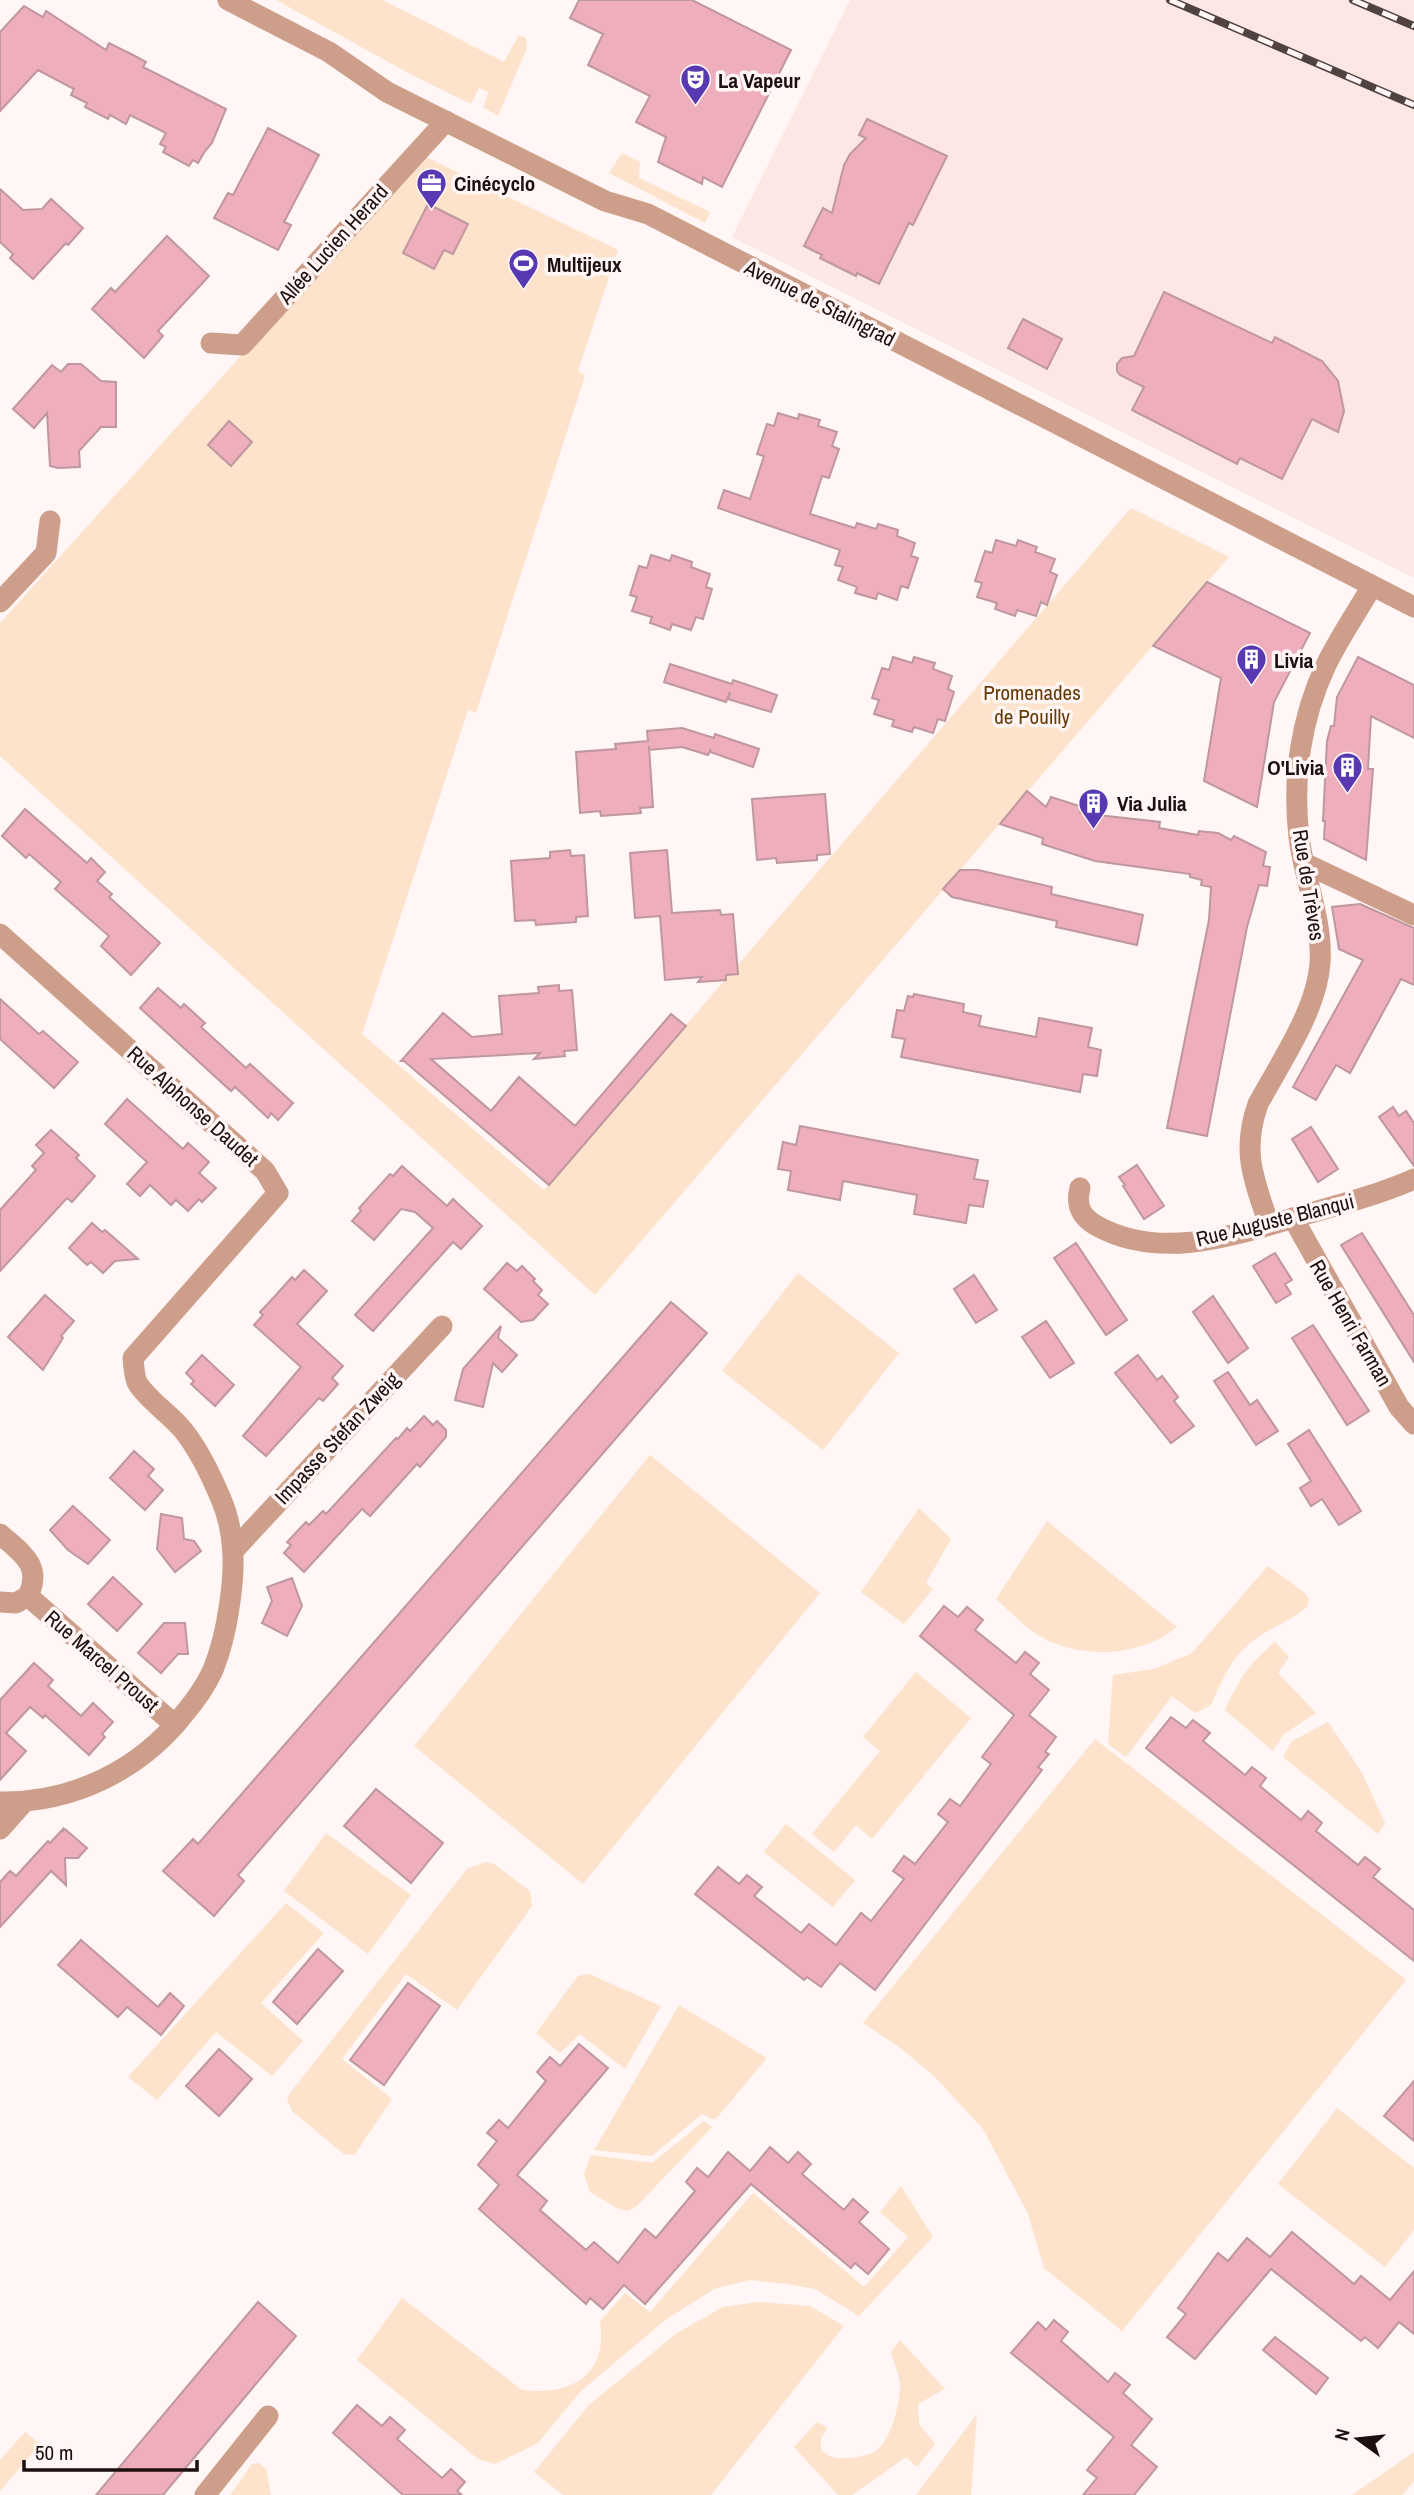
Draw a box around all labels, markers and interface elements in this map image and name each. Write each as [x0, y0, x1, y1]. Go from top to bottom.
theatre icon: La Vapeur [678, 63, 712, 107]
place label: La Vapeur [718, 66, 801, 95]
office icon: Cinécyclo [414, 166, 448, 210]
place label: Cinécyclo [454, 169, 535, 198]
street label: Allée Lucien Herard [271, 178, 395, 311]
sports icon: Multijeux [507, 247, 541, 291]
place label: Multijeux [547, 250, 622, 279]
street label: Avenue de Stalingrad [739, 252, 900, 353]
building icon: Livia [1234, 643, 1268, 687]
place label: Livia [1274, 646, 1314, 675]
park label: Promenades de Pouilly [983, 678, 1081, 731]
building icon: O'Livia [1330, 750, 1364, 794]
place label: O'Livia [1267, 753, 1324, 782]
building icon: Via Julia [1077, 786, 1111, 830]
place label: Via Julia [1117, 789, 1187, 818]
street label: Rue de Trèves [1286, 827, 1332, 943]
street label: Rue Alphonse Daudet [121, 1039, 265, 1173]
street label: Rue Auguste Blanqui [1193, 1186, 1357, 1254]
street label: Rue Henri Farman [1303, 1254, 1399, 1392]
street label: Impasse Stefan Zweig [268, 1365, 406, 1511]
street label: Rue Marcel Proust [39, 1603, 165, 1719]
north arrow [1323, 2404, 1393, 2474]
text: N [1328, 2426, 1356, 2443]
scale bar [24, 2428, 198, 2472]
text: 50 m [35, 2438, 73, 2467]

